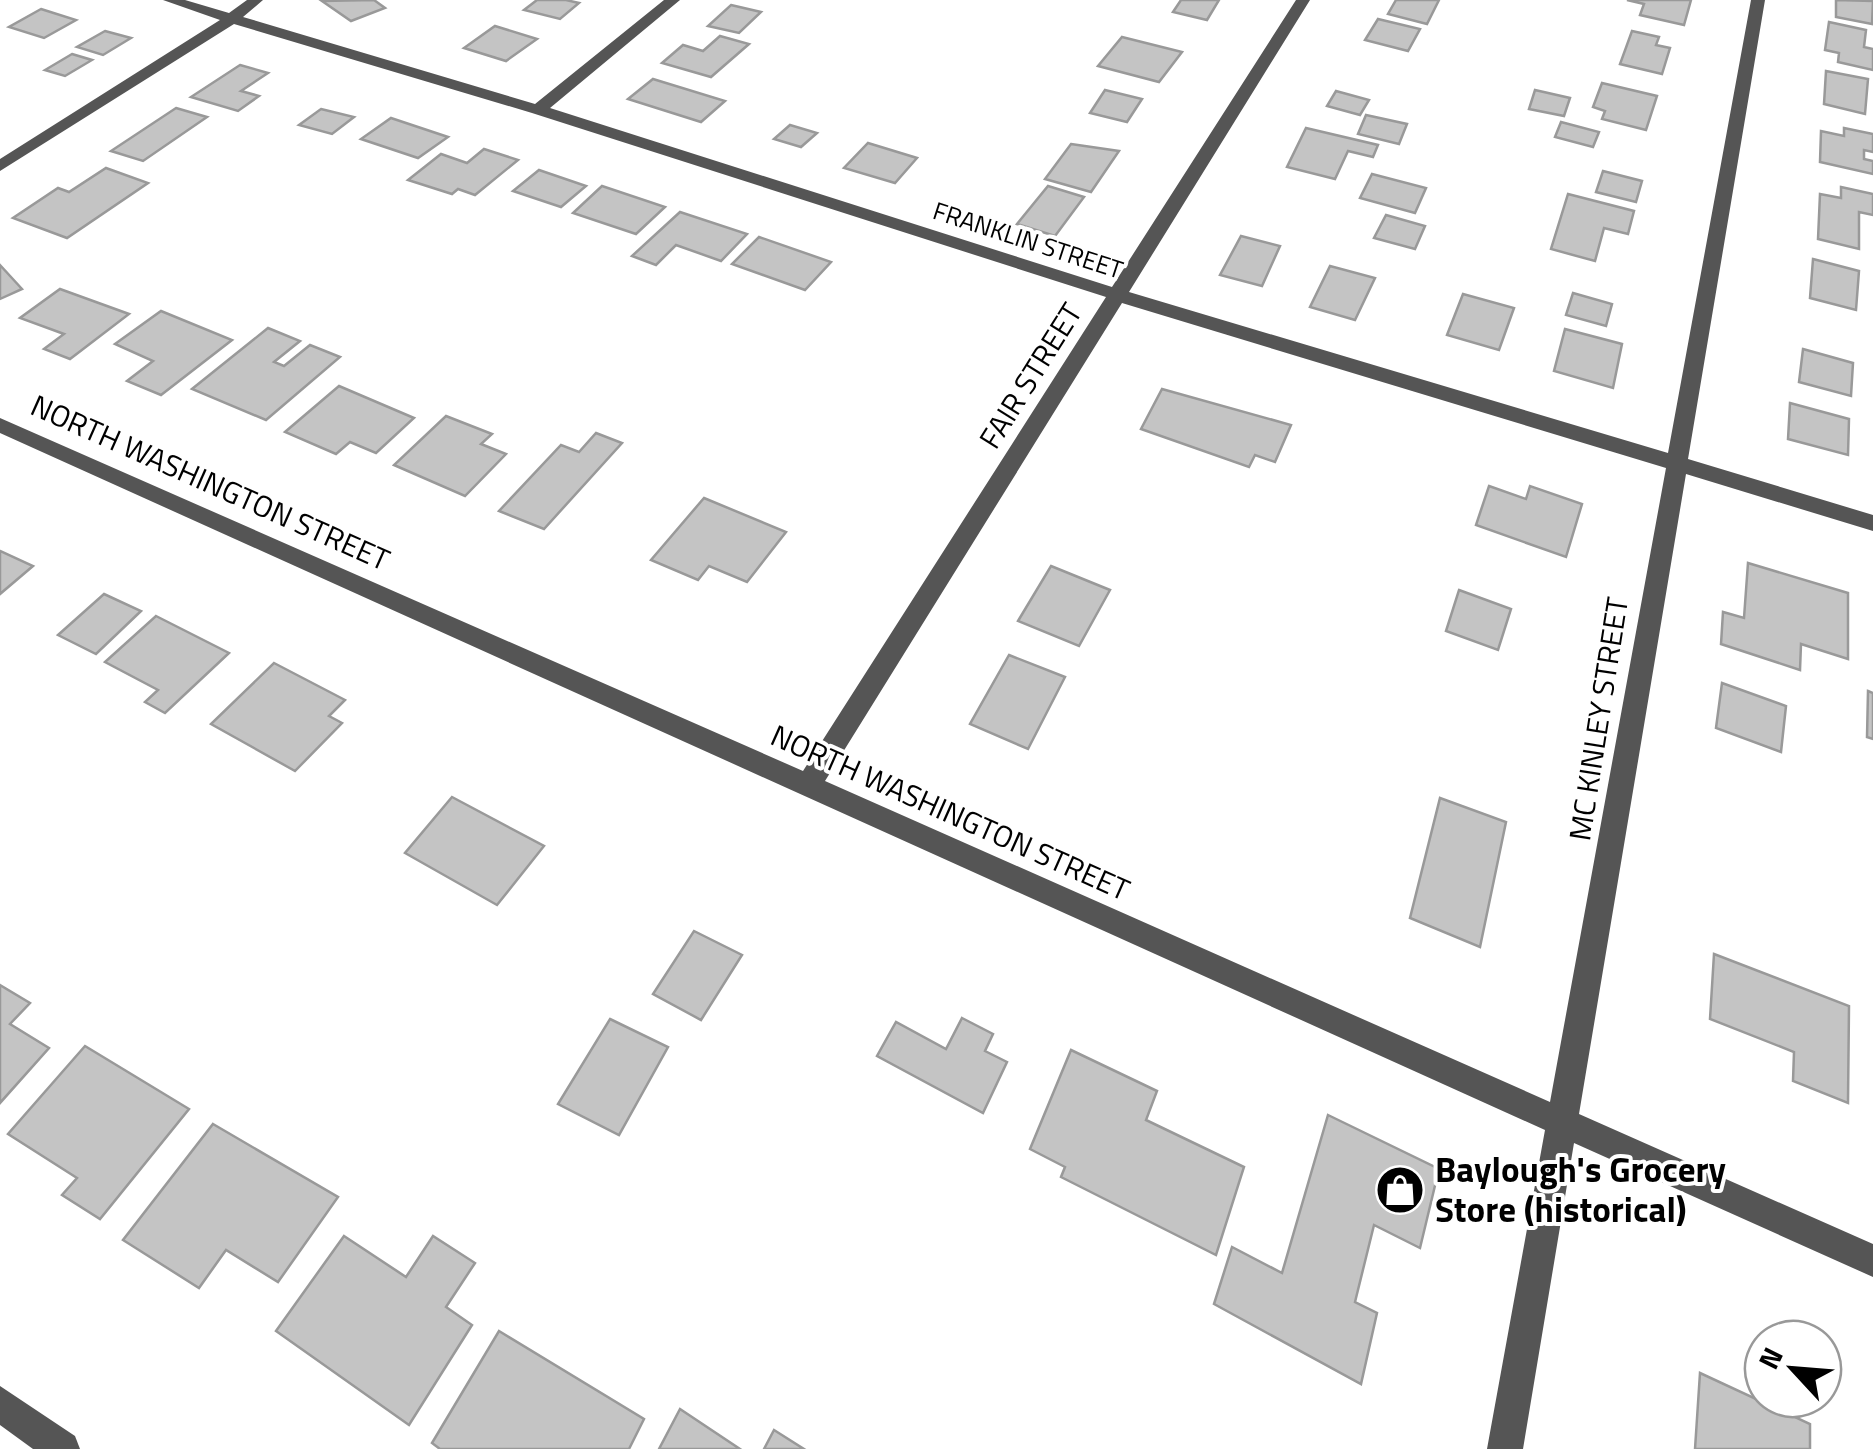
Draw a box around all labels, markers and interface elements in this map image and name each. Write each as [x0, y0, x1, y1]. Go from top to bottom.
street label: FRANKLIN STREET [928, 191, 1128, 289]
street label: FAIR STREET [967, 293, 1093, 457]
street label: NORTH WASHINGTON STREET [24, 382, 397, 582]
street label: MC KINLEY STREET [1556, 594, 1640, 844]
street label: NORTH WASHINGTON STREET [764, 712, 1137, 912]
place label: Baylough's Grocery Store (historical) [1435, 1142, 1726, 1236]
shop icon: Baylough's Grocery Store (historical) [1374, 1164, 1426, 1216]
north arrow [1743, 1319, 1843, 1419]
text: N [1747, 1340, 1794, 1376]

